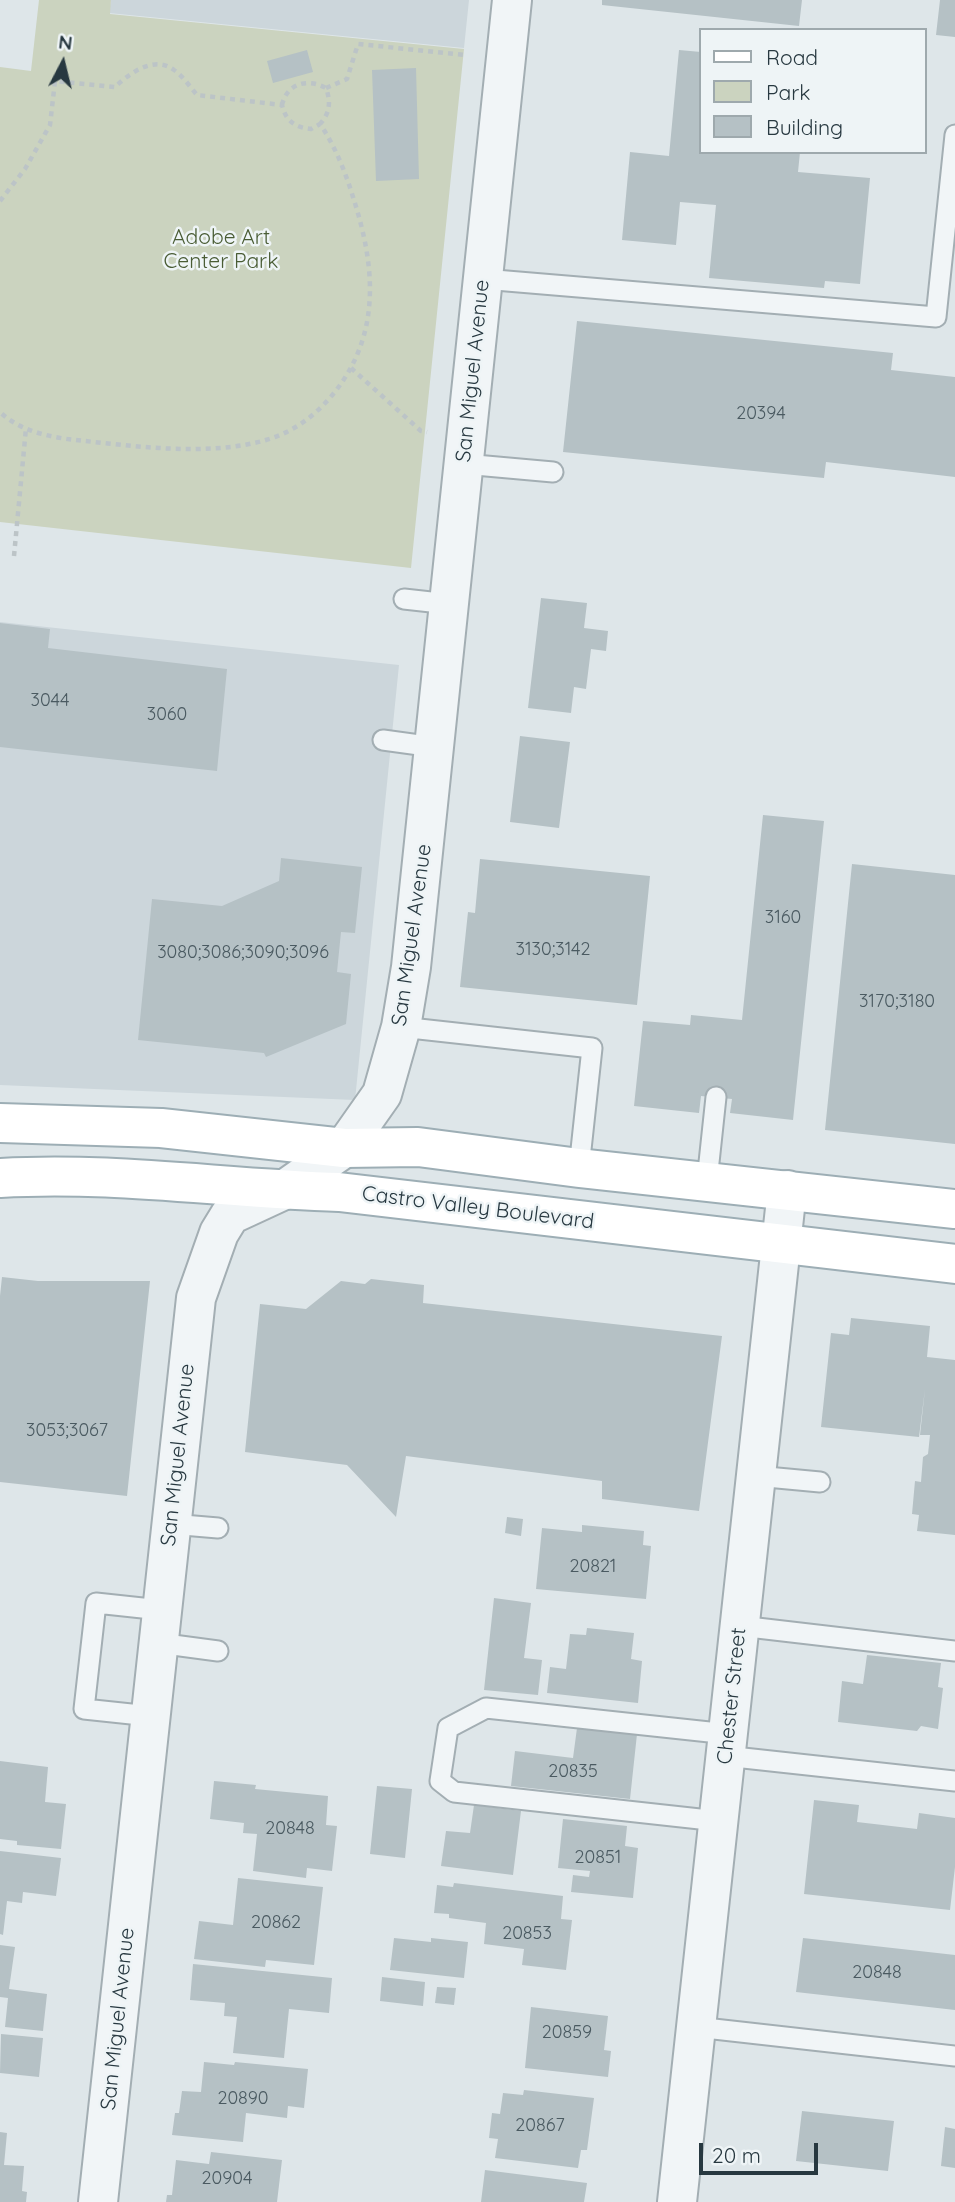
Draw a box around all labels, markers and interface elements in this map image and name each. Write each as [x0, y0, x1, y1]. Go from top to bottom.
north arrow [28, 28, 98, 98]
legend [699, 28, 927, 154]
text: N [57, 29, 74, 55]
text: Road [766, 44, 818, 70]
text: Park [766, 79, 810, 105]
text: Building [766, 114, 843, 140]
park label: Adobe Art Center Park [164, 225, 278, 275]
street label: San Miguel Avenue [451, 278, 495, 464]
house number: 20394 [736, 403, 786, 425]
house number: 3044 [30, 690, 70, 712]
house number: 3060 [147, 704, 187, 726]
street label: San Miguel Avenue [387, 842, 437, 1028]
house number: 3160 [765, 907, 801, 929]
house number: 3130;3142 [515, 939, 591, 961]
house number: 3080;3086;3090;3096 [157, 942, 329, 964]
house number: 3170;3180 [859, 991, 935, 1013]
street label: Castro Valley Boulevard [361, 1181, 595, 1235]
street label: San Miguel Avenue [156, 1362, 200, 1548]
house number: 3053;3067 [26, 1420, 108, 1442]
house number: 20821 [569, 1556, 617, 1578]
street label: Chester Street [712, 1626, 752, 1766]
house number: 20835 [548, 1761, 598, 1783]
house number: 20848 [265, 1818, 315, 1840]
house number: 20851 [575, 1847, 621, 1869]
house number: 20862 [251, 1912, 301, 1934]
house number: 20853 [502, 1923, 552, 1945]
street label: San Miguel Avenue [96, 1926, 140, 2112]
house number: 20848 [852, 1962, 902, 1984]
house number: 20859 [542, 2022, 592, 2044]
house number: 20890 [217, 2088, 269, 2110]
house number: 20867 [515, 2115, 565, 2137]
scale bar [703, 2128, 822, 2172]
text: 20 m [712, 2142, 761, 2168]
house number: 20904 [202, 2168, 252, 2190]

